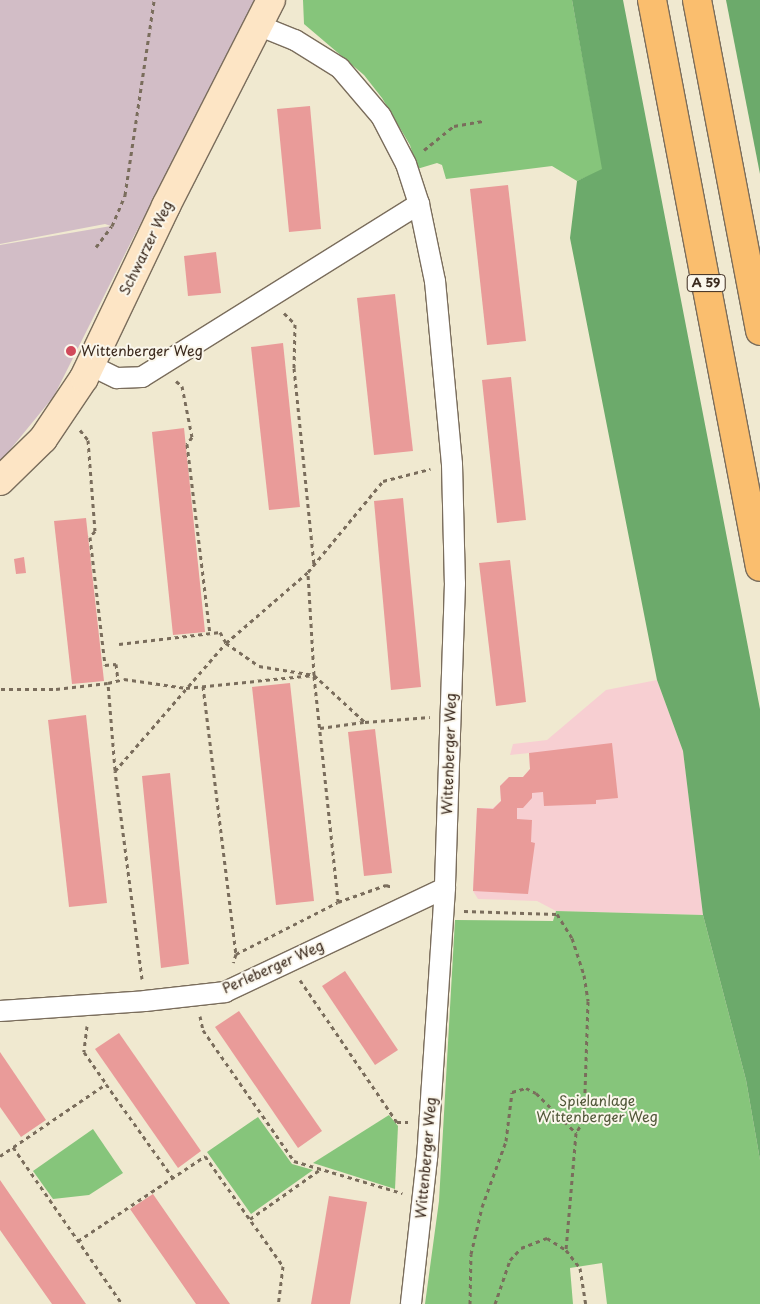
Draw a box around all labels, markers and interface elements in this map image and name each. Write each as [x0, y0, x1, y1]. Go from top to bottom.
street label: Schwarzer Weg [116, 197, 176, 299]
road number: A 59 [686, 274, 726, 292]
place label: Wittenberger Weg [81, 343, 204, 359]
marker: Wittenberger Weg [65, 345, 77, 357]
street label: Wittenberger Weg [438, 692, 460, 816]
street label: Perleberger Weg [219, 937, 327, 997]
park label: Spielanlage Wittenberger Weg [536, 1093, 658, 1126]
street label: Wittenberger Weg [412, 1096, 440, 1220]

